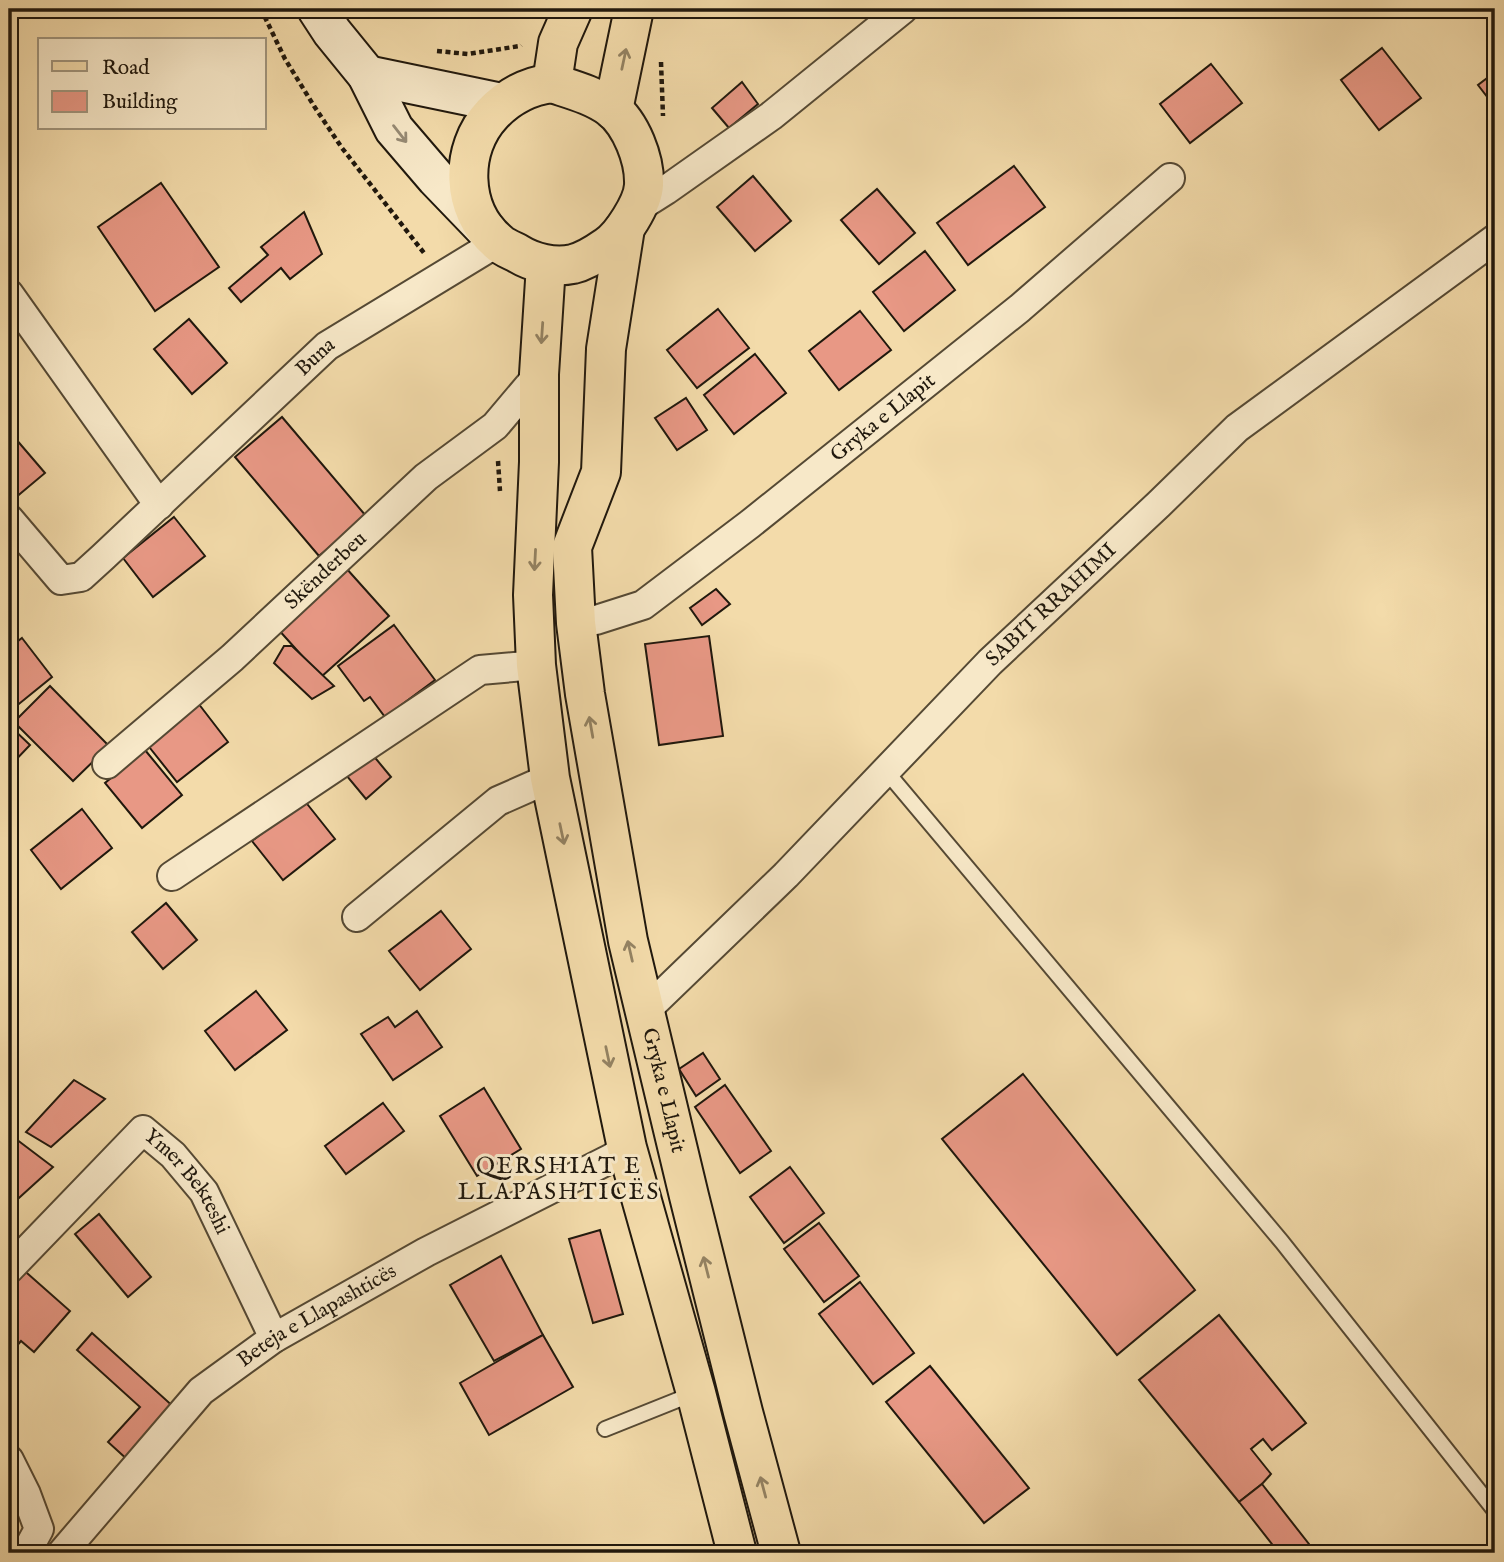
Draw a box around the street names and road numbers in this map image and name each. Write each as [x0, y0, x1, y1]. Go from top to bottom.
street label: Buna [290, 331, 341, 382]
street label: Gryka e Llapit [825, 367, 941, 468]
street label: Skënderbeu [279, 526, 373, 616]
street label: SABIT RRAHIMI [980, 537, 1122, 673]
street label: Gryka e Llapit [636, 1025, 692, 1156]
street label: Ymer Bekteshi [138, 1123, 236, 1239]
street label: Beteja e Llapashticës [232, 1258, 401, 1374]

